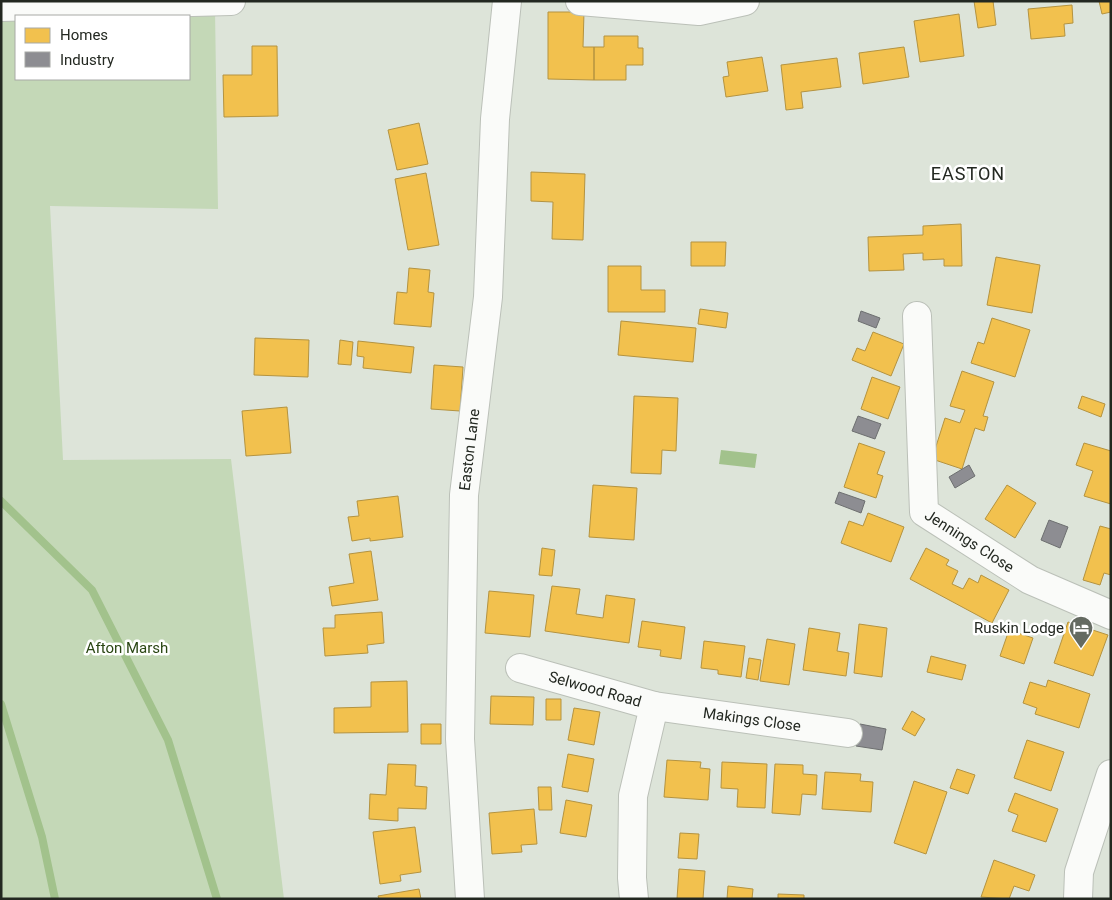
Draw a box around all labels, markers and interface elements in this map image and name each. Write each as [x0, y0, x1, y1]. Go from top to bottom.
legend [15, 15, 190, 80]
text: Homes [60, 26, 108, 44]
text: Industry [60, 51, 114, 69]
district label: EASTON [931, 163, 1005, 184]
street label: Easton Lane [456, 408, 483, 492]
street label: Jennings Close [921, 506, 1017, 576]
hotel icon: Ruskin Lodge [1068, 615, 1094, 649]
place label: Ruskin Lodge [974, 619, 1064, 637]
park label: Afton Marsh [86, 639, 168, 657]
street label: Selwood Road [547, 668, 643, 711]
street label: Makings Close [702, 704, 802, 735]

